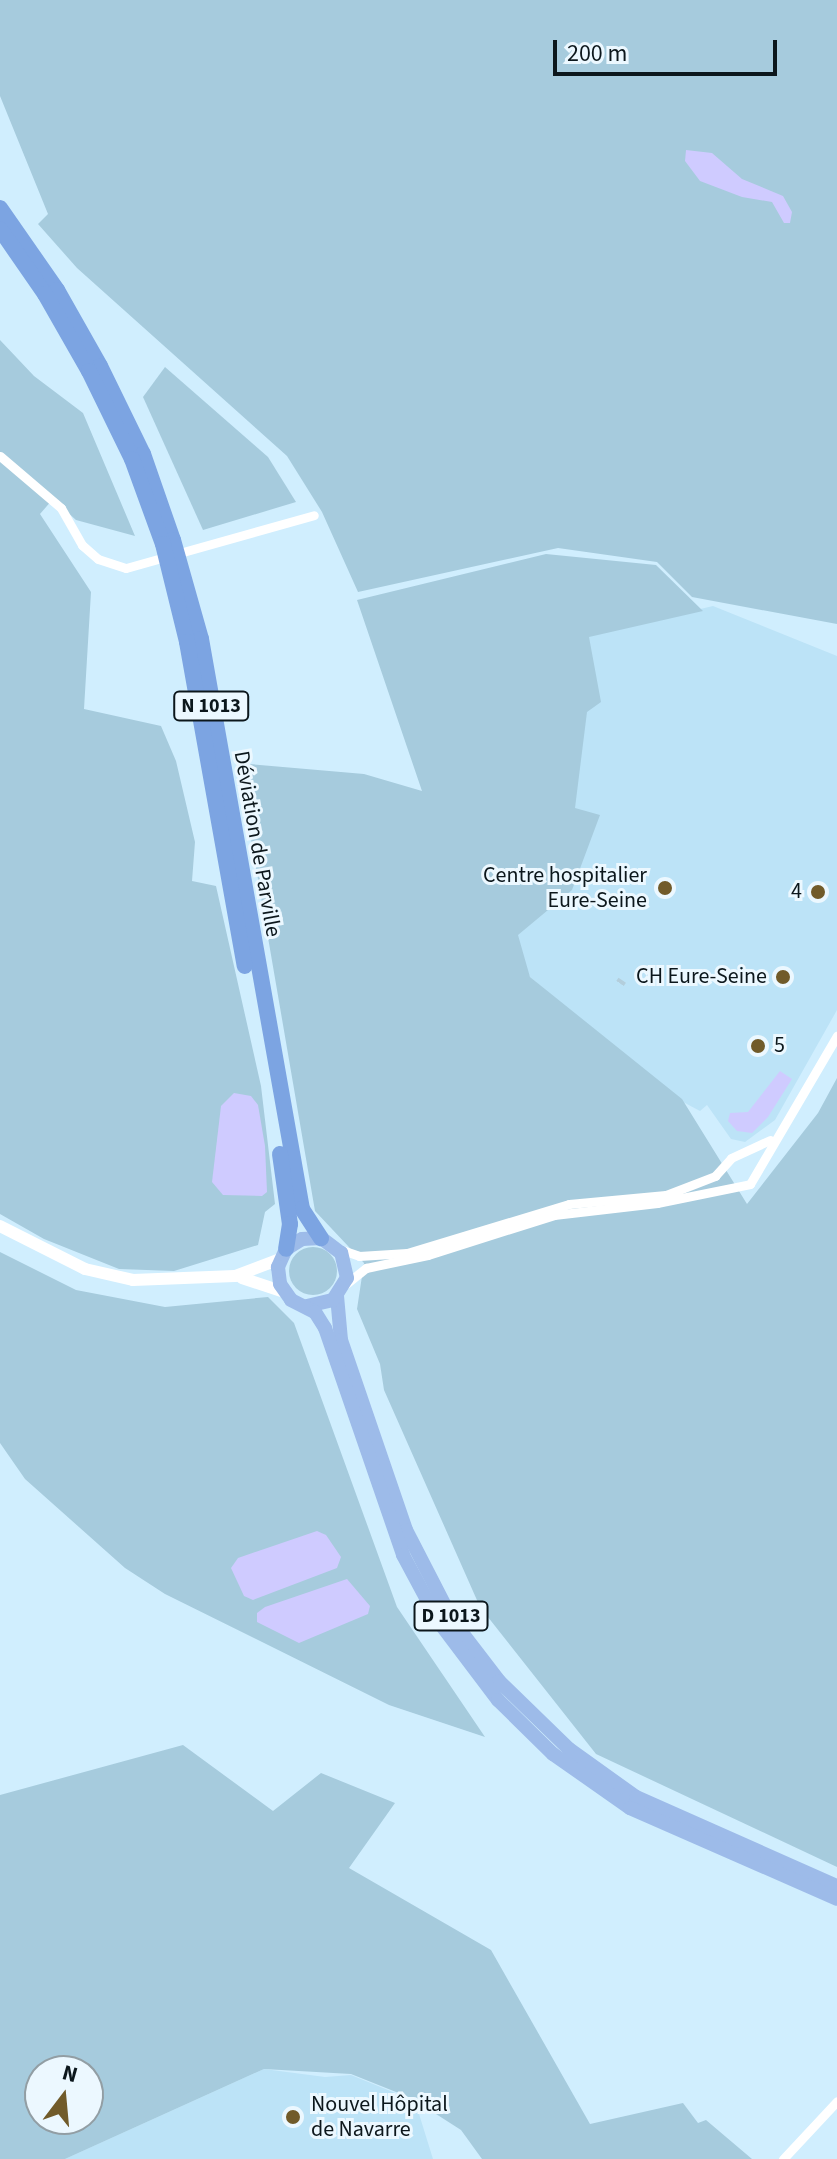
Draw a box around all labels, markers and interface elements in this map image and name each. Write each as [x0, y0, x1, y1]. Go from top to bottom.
scale bar [557, 24, 781, 74]
text: 200 m [567, 36, 627, 71]
road number: N 1013 [173, 690, 249, 722]
street label: Déviation de Parville [228, 749, 286, 939]
place label: Centre hospitalier Eure-Seine [483, 862, 647, 914]
marker: Centre hospitalier Eure-Seine [654, 877, 676, 899]
place label: 4 [791, 879, 802, 905]
marker: 4 [809, 883, 827, 901]
place label: CH Eure-Seine [636, 964, 767, 990]
marker: CH Eure-Seine [774, 968, 792, 986]
place label: 5 [774, 1033, 785, 1059]
marker: 5 [749, 1037, 767, 1055]
road number: D 1013 [413, 1600, 489, 1632]
north arrow [24, 2055, 104, 2135]
text: N [59, 2056, 82, 2091]
place label: Nouvel Hôpital de Navarre [311, 2091, 448, 2142]
marker: Nouvel Hôpital de Navarre [282, 2106, 304, 2128]

